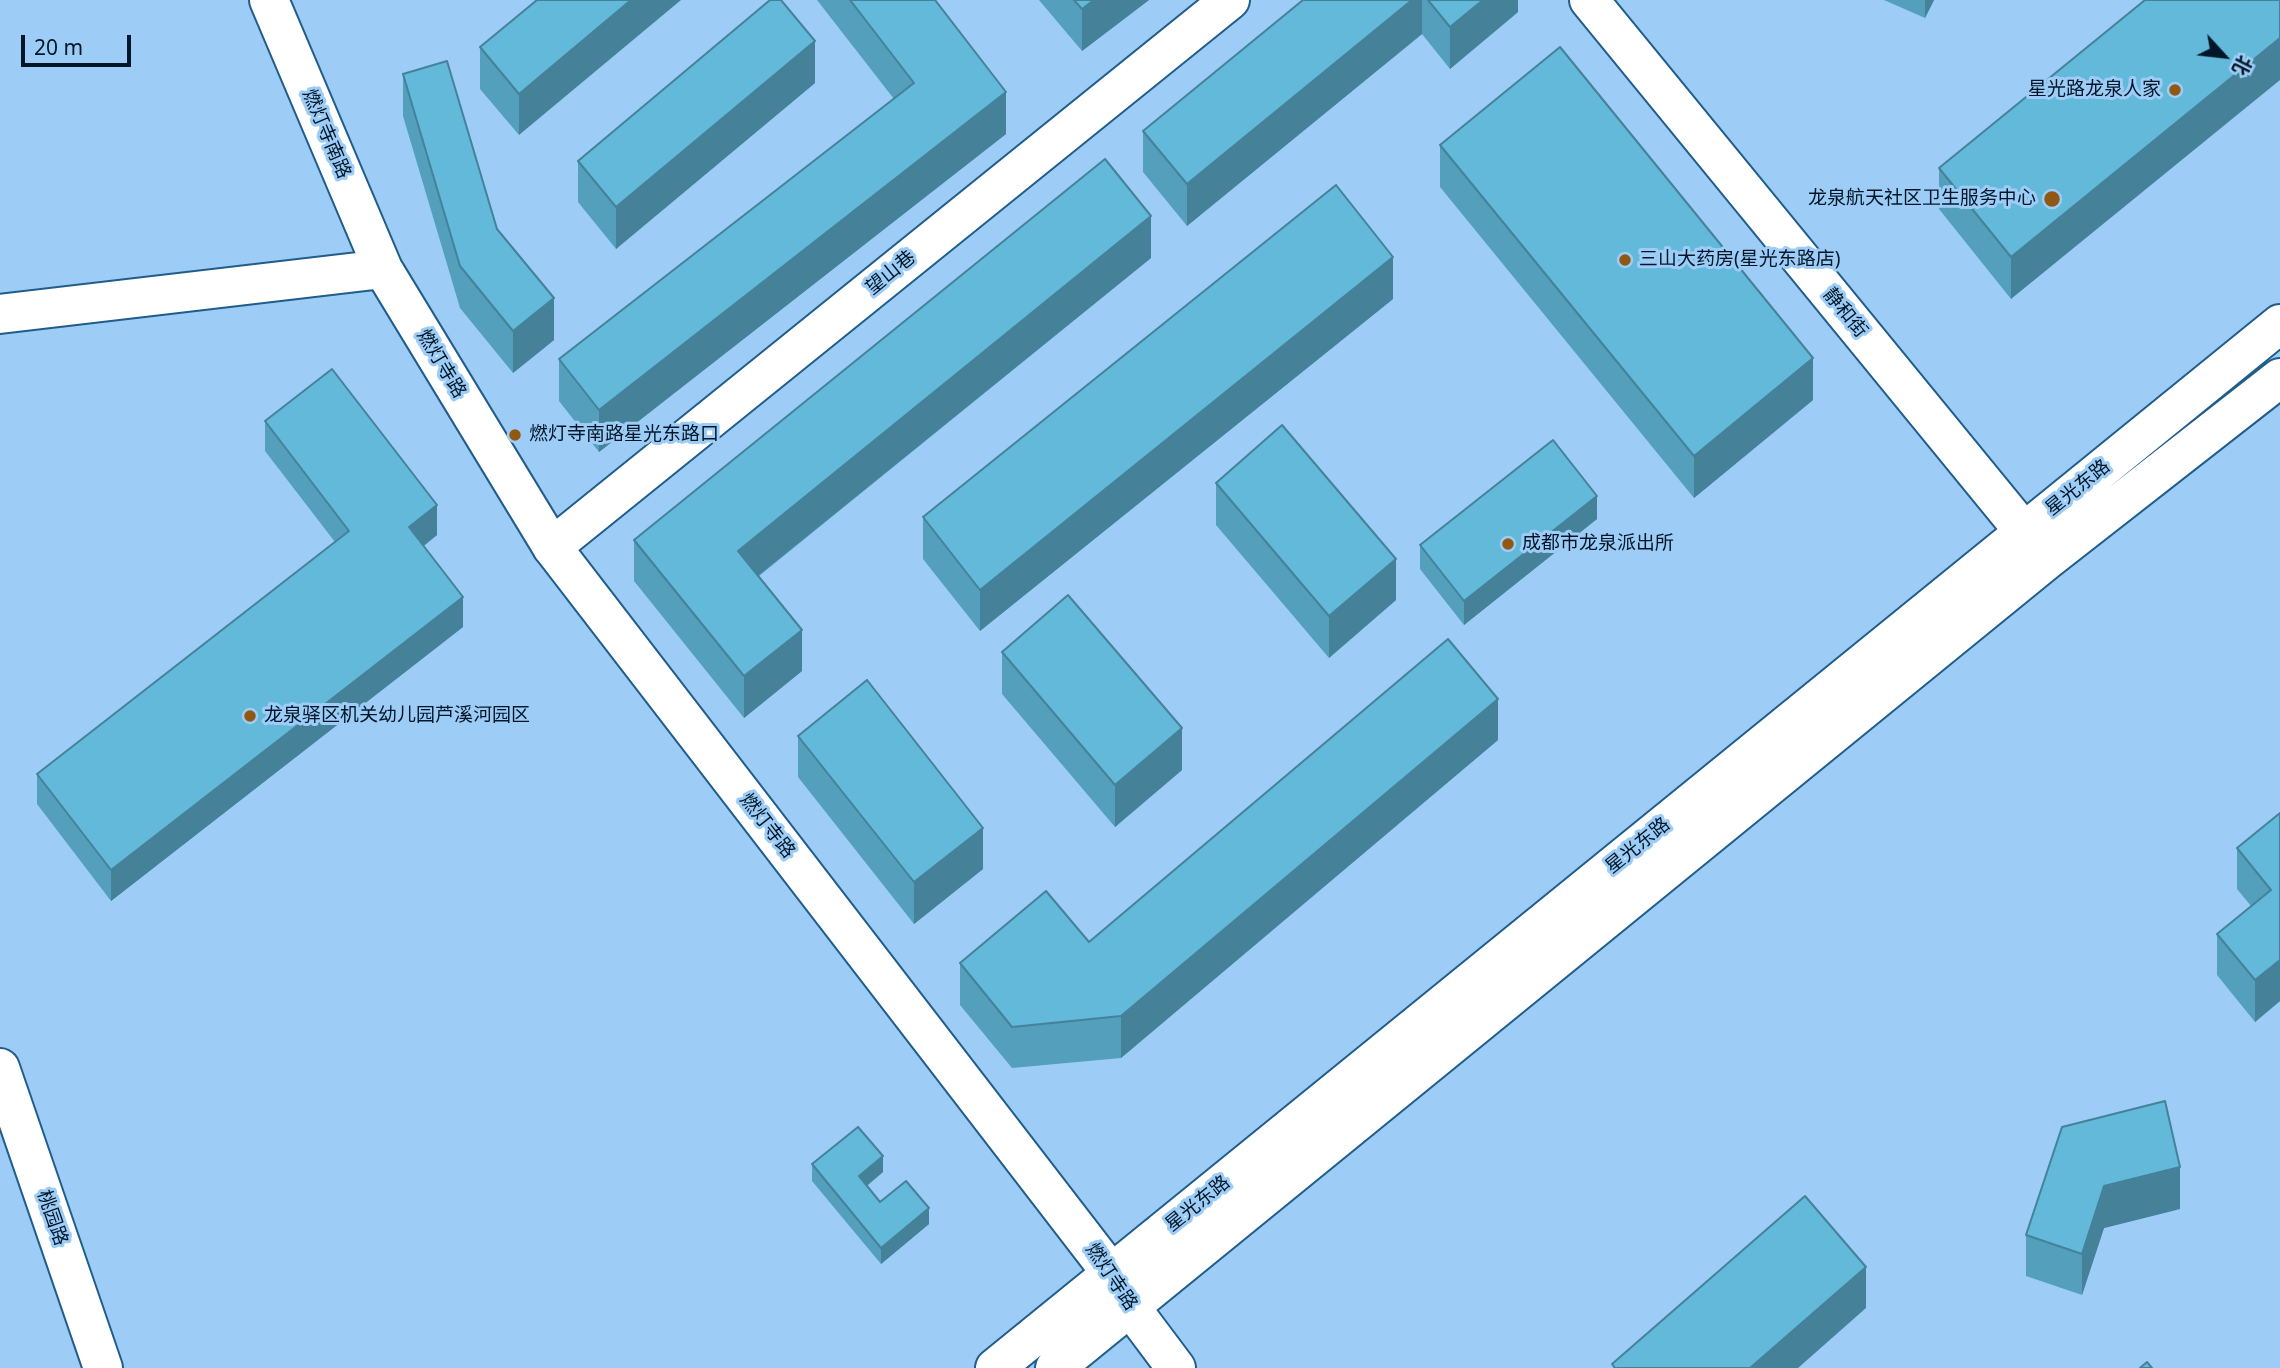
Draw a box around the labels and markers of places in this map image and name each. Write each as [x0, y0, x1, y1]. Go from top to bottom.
place label: 星光路龙泉人家 [2028, 79, 2161, 101]
marker: 星光路龙泉人家 [2167, 82, 2183, 98]
place label: 龙泉航天社区卫生服务中心 [1808, 188, 2036, 210]
marker: 龙泉航天社区卫生服务中心 [2042, 189, 2062, 209]
place label: 三山大药房(星光东路店) [1639, 249, 1840, 271]
marker: 三山大药房(星光东路店) [1617, 252, 1633, 268]
place label: 燃灯寺南路星光东路口 [529, 424, 719, 446]
marker: 燃灯寺南路星光东路口 [507, 427, 523, 443]
place label: 成都市龙泉派出所 [1522, 533, 1674, 555]
marker: 成都市龙泉派出所 [1500, 536, 1516, 552]
place label: 龙泉驿区机关幼儿园芦溪河园区 [264, 705, 530, 727]
marker: 龙泉驿区机关幼儿园芦溪河园区 [242, 708, 258, 724]

